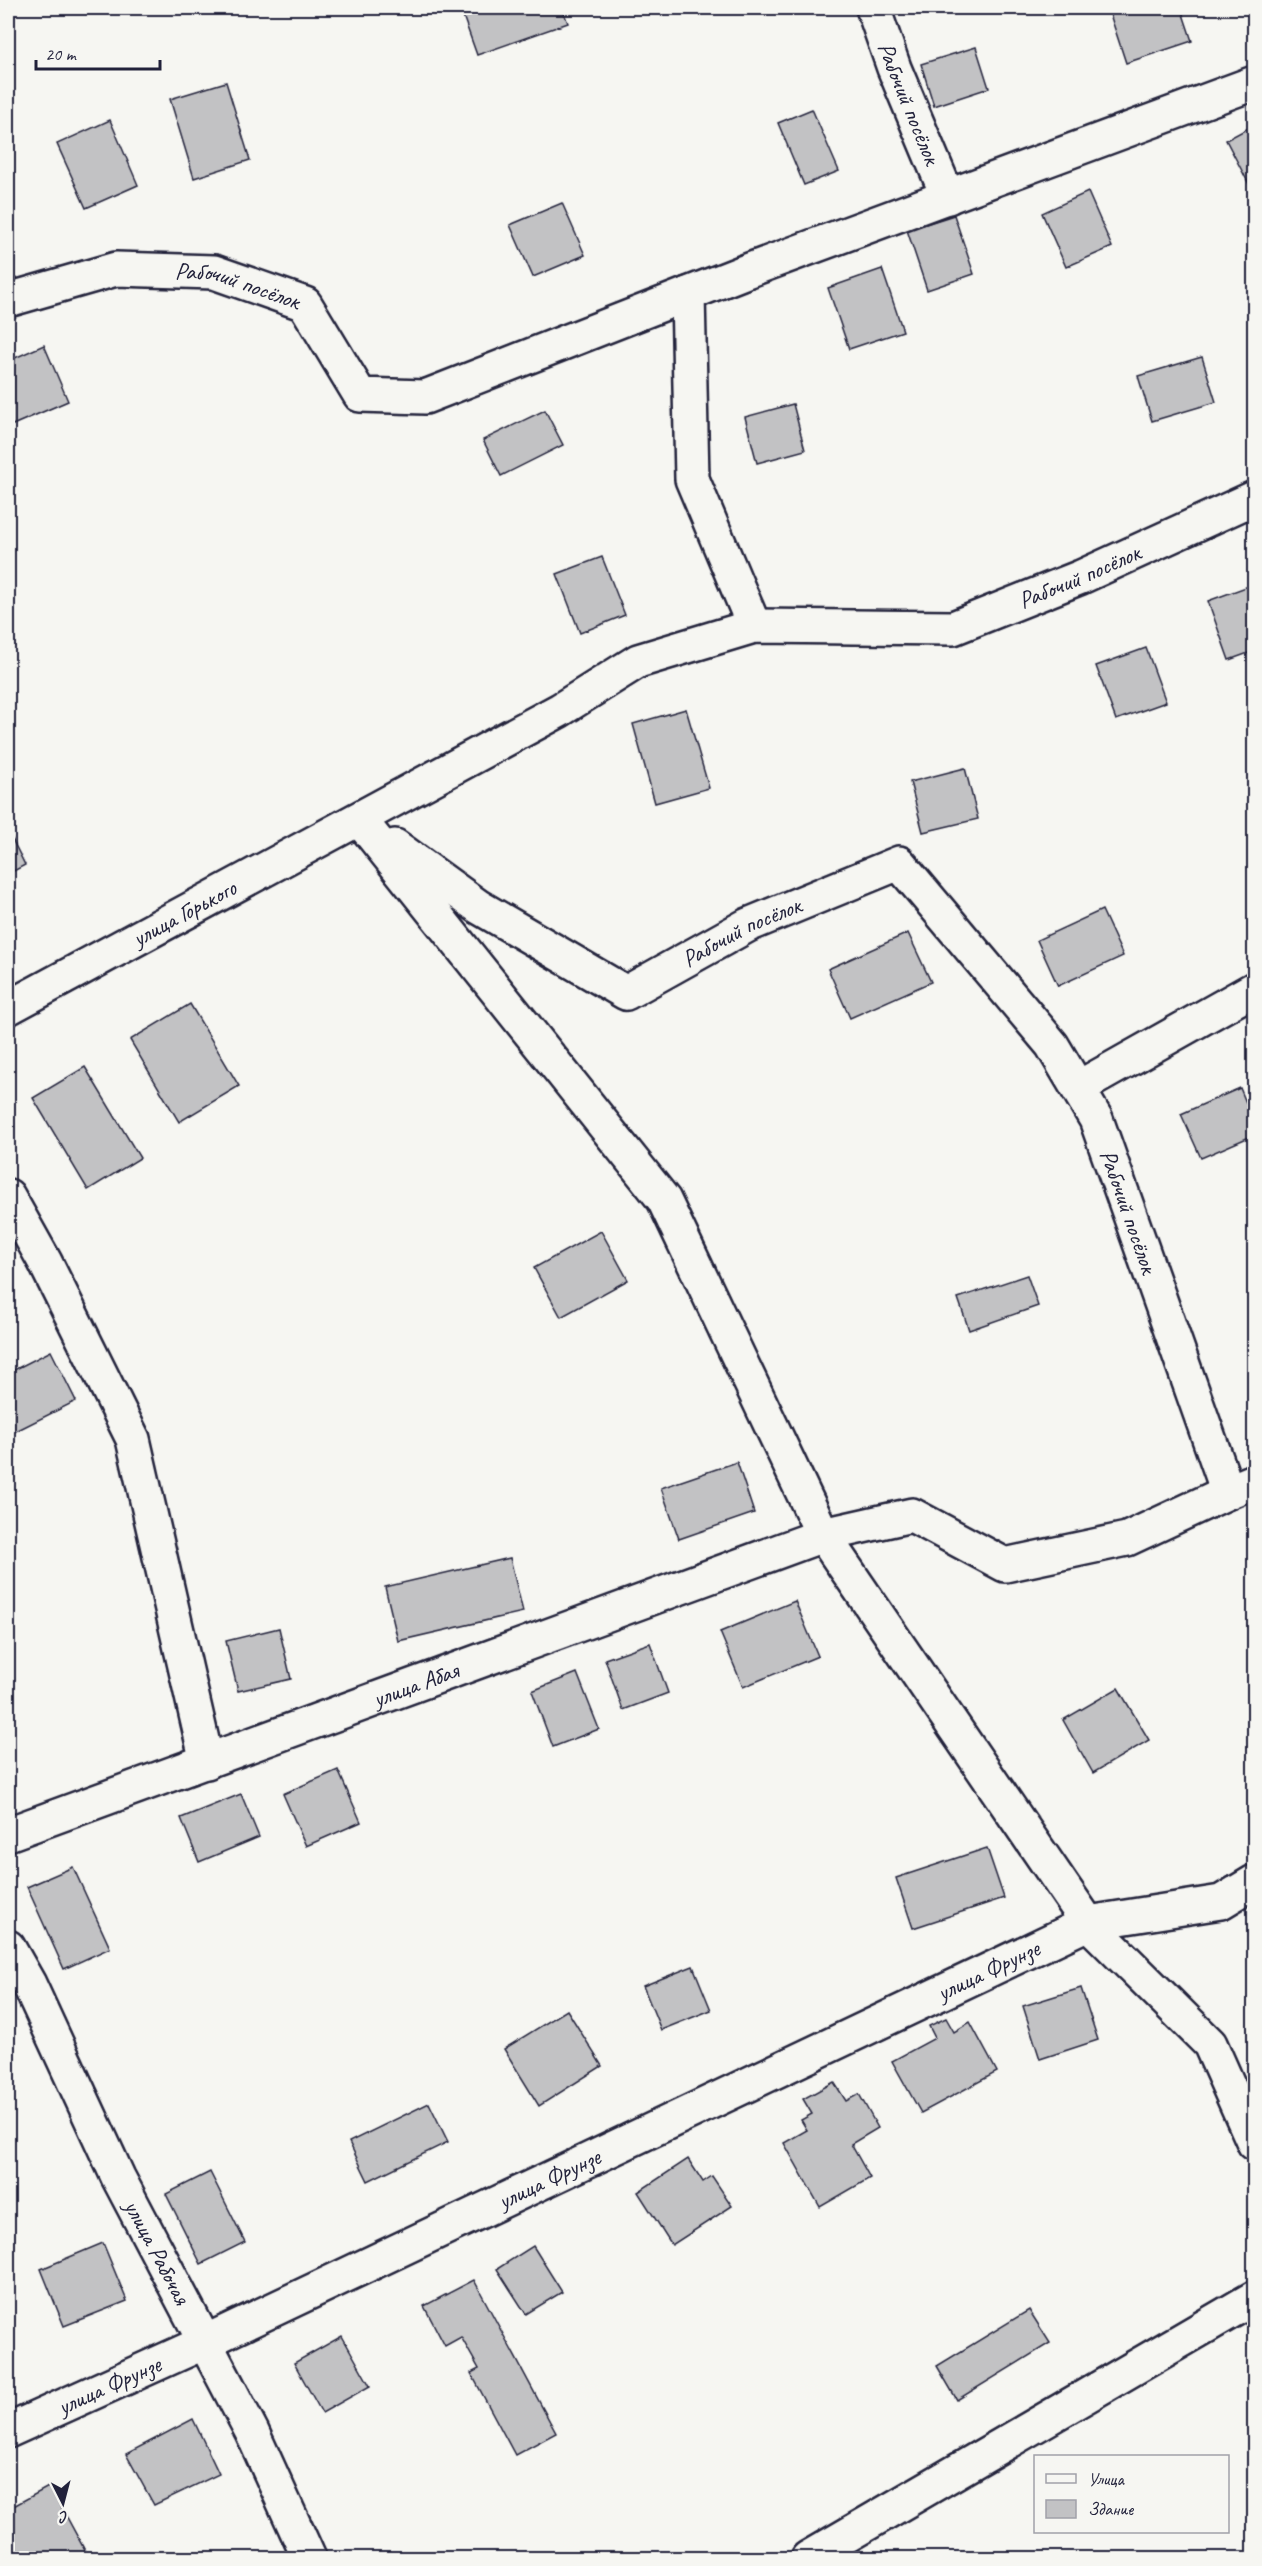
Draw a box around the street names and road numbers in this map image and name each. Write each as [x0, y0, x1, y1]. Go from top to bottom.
street label: Рабочий посёлок [871, 38, 949, 171]
street label: Рабочий посёлок [174, 256, 306, 317]
street label: Рабочий посёлок [1014, 536, 1147, 615]
street label: улица Горького [125, 872, 243, 954]
street label: Рабочий посёлок [677, 889, 807, 974]
street label: Рабочий посёлок [1093, 1146, 1165, 1280]
street label: улица Абая [367, 1655, 464, 1715]
street label: улица Фрунзе [930, 1932, 1046, 2008]
street label: улица Фрунзе [491, 2141, 607, 2217]
street label: улица Рабочая [117, 2193, 198, 2311]
street label: улица Фрунзе [51, 2348, 167, 2422]

